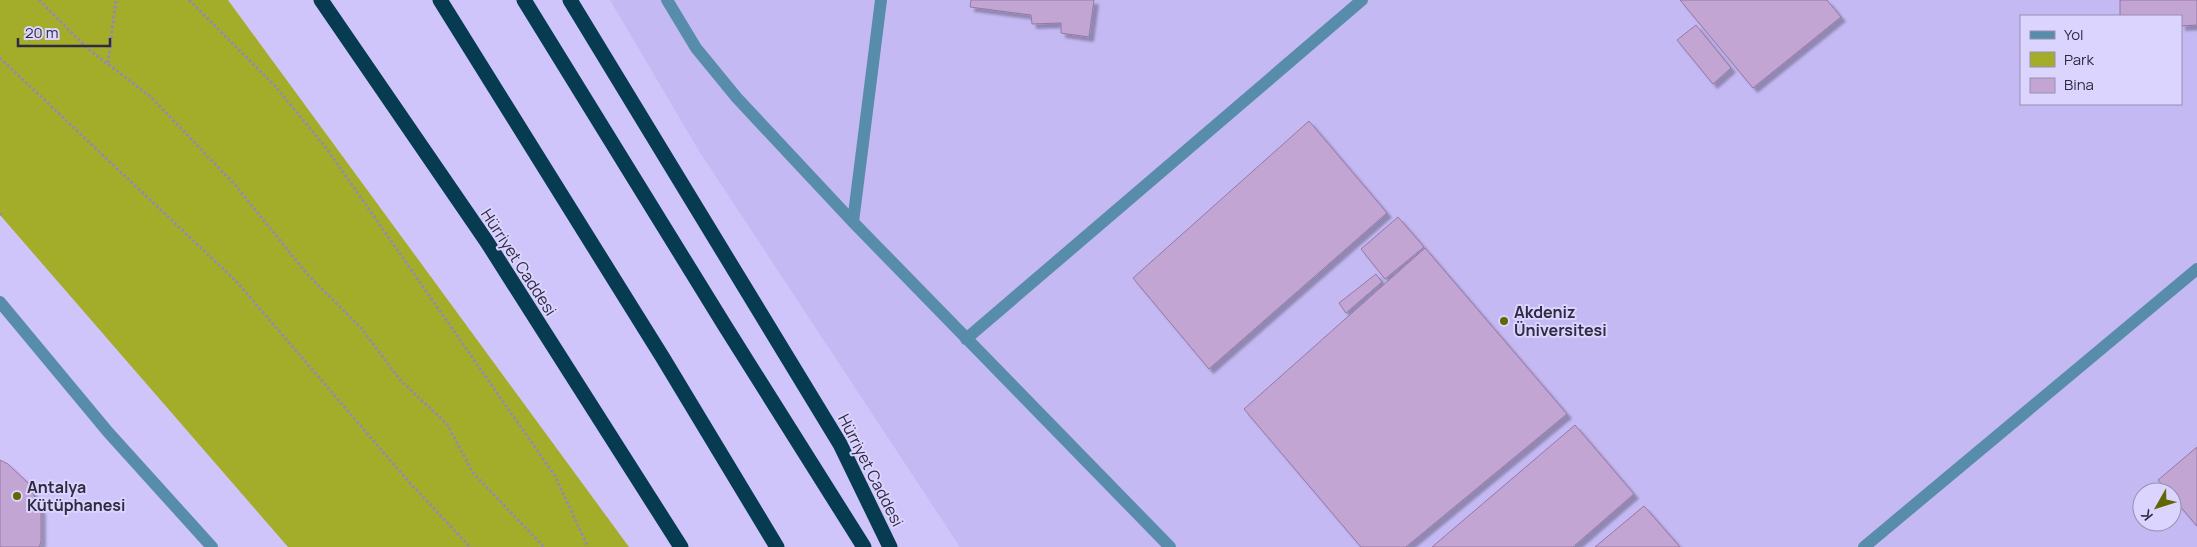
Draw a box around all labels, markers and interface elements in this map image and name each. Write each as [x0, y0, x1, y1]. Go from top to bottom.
scale bar [18, 15, 110, 47]
legend [2020, 15, 2182, 105]
text: 20 m [25, 22, 58, 43]
text: Yol [2064, 24, 2084, 45]
text: Park [2064, 49, 2094, 70]
text: Bina [2064, 74, 2094, 95]
street label: Hürriyet Caddesi [476, 204, 562, 320]
place label: Akdeniz Üniversitesi [1514, 301, 1607, 341]
marker: Akdeniz Üniversitesi [1498, 315, 1510, 327]
street label: Hürriyet Caddesi [833, 410, 909, 530]
place label: Antalya Kütüphanesi [27, 476, 125, 516]
north arrow [2132, 482, 2182, 532]
marker: Antalya Kütüphanesi [11, 490, 23, 502]
text: K [2136, 505, 2157, 525]

